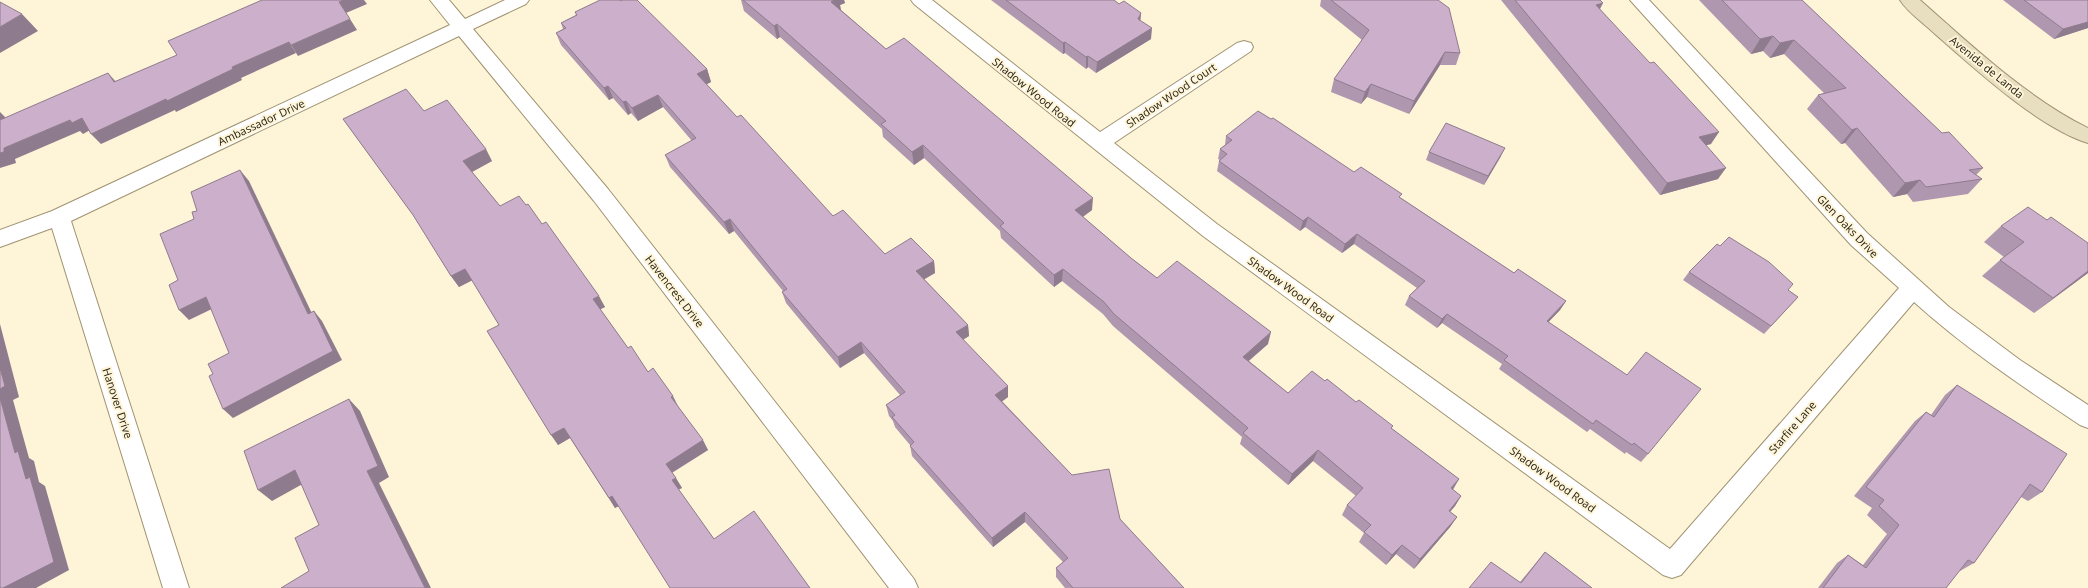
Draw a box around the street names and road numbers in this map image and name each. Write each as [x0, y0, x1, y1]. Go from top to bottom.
street label: Avenida de Landa [1947, 33, 2027, 101]
street label: Shadow Wood Road [989, 54, 1079, 130]
street label: Shadow Wood Court [1123, 59, 1219, 131]
street label: Ambassador Drive [215, 95, 307, 149]
street label: Glen Oaks Drive [1814, 191, 1882, 261]
street label: Havencrest Drive [642, 252, 708, 330]
street label: Shadow Wood Road [1245, 253, 1337, 325]
street label: Hanover Drive [100, 366, 136, 440]
street label: Starfire Lane [1765, 397, 1819, 457]
street label: Shadow Wood Road [1507, 443, 1599, 515]

